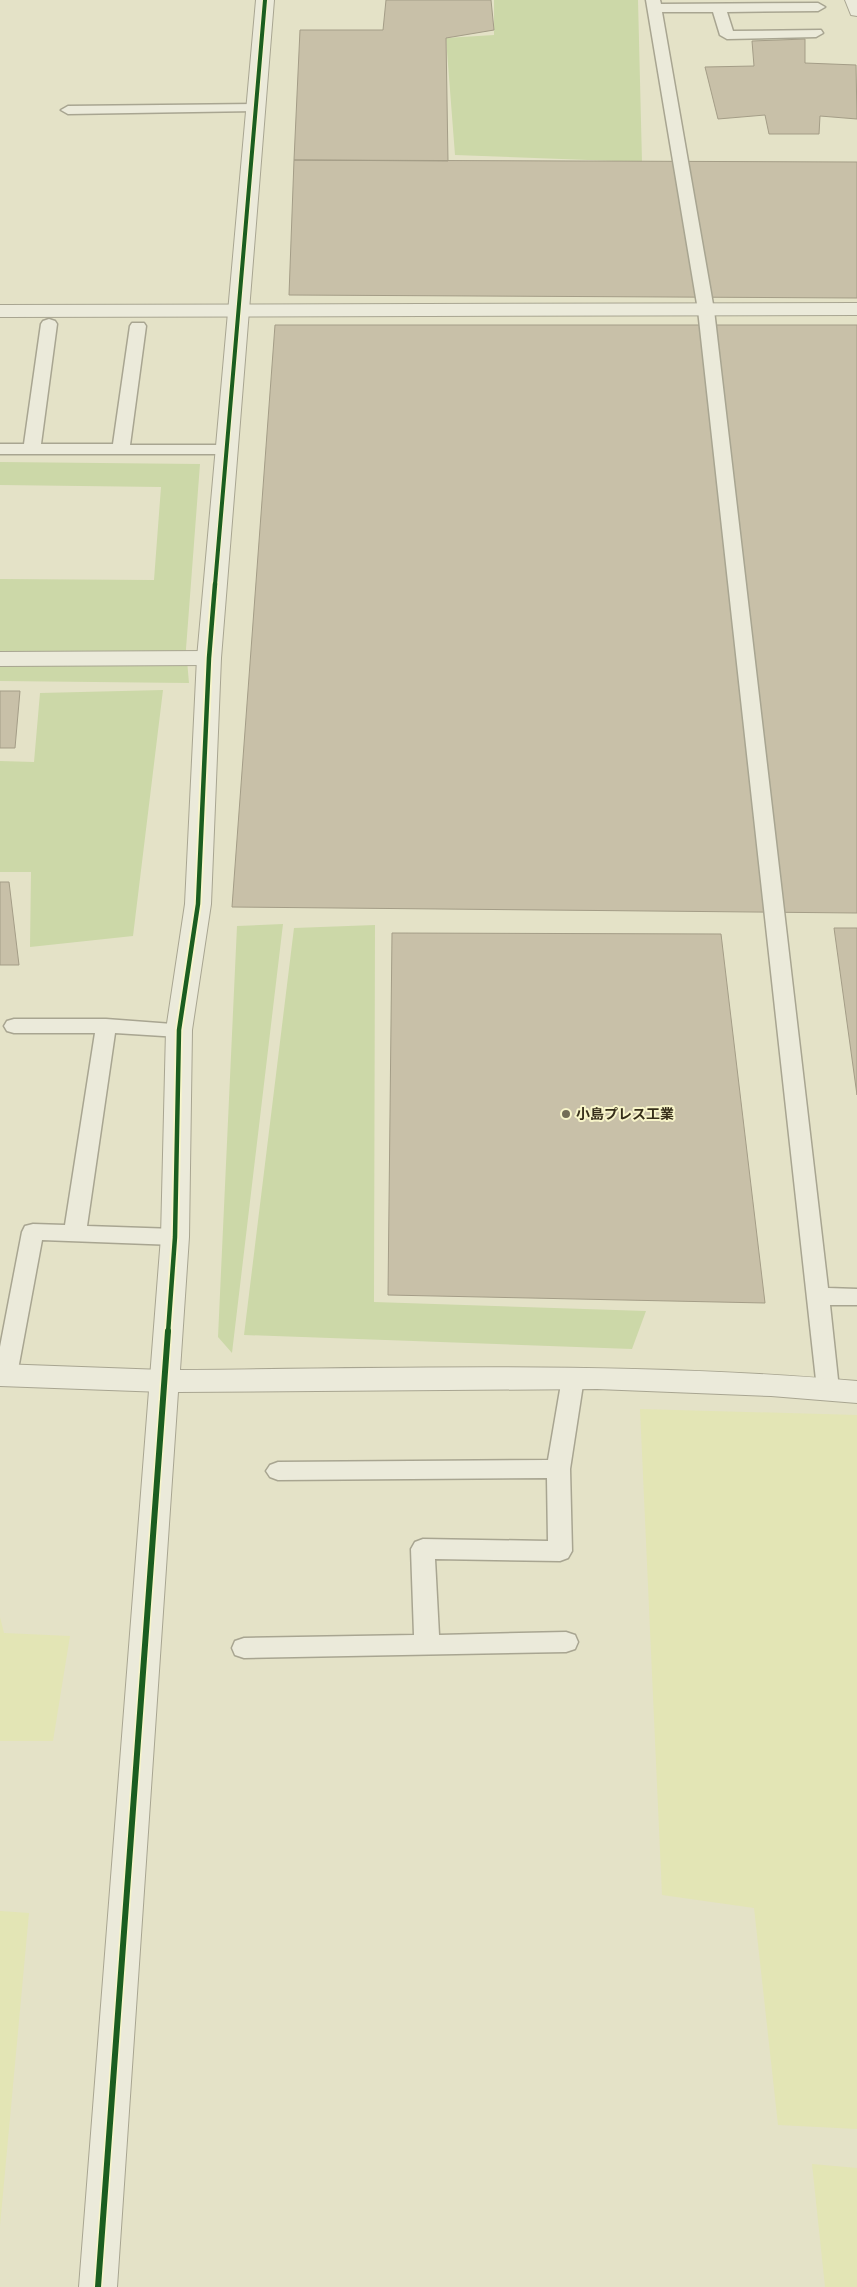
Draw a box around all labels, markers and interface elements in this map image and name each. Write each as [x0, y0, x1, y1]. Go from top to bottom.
place label: 小島プレス工業 [576, 1107, 674, 1122]
marker: 小島プレス工業 [560, 1108, 572, 1120]

